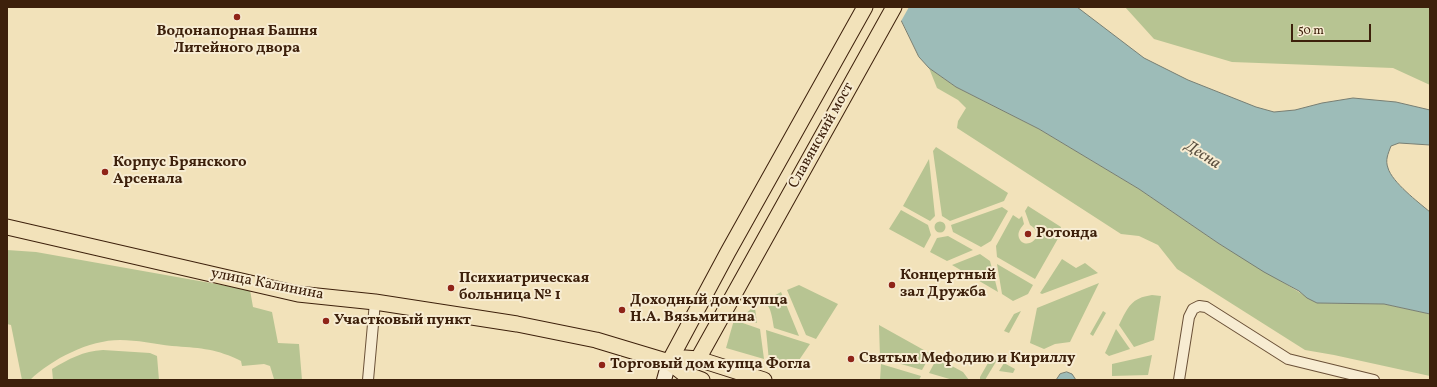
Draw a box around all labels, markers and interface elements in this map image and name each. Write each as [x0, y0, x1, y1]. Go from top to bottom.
marker: Водонапорная Башня Литейного двора [232, 12, 242, 22]
scale bar [1293, 16, 1373, 42]
place label: Водонапорная Башня Литейного двора [156, 23, 318, 58]
text: 50 m [1298, 23, 1324, 39]
street label: Славянский мост [785, 80, 859, 192]
water label: Десна [1181, 138, 1223, 174]
place label: Корпус Брянского Арсенала [113, 154, 247, 189]
marker: Корпус Брянского Арсенала [100, 167, 110, 177]
place label: Ротонда [1036, 225, 1098, 243]
marker: Ротонда [1023, 229, 1033, 239]
street label: улица Калинина [209, 265, 325, 305]
place label: Концертный зал Дружба [900, 267, 996, 302]
place label: Психиатрическая больница № 1 [459, 270, 589, 305]
marker: Концертный зал Дружба [887, 280, 897, 290]
marker: Психиатрическая больница № 1 [446, 283, 456, 293]
place label: Доходный дом купца Н.А. Вязьмитина [630, 292, 788, 327]
marker: Доходный дом купца Н.А. Вязьмитина [617, 305, 627, 315]
place label: Участковый пункт [334, 312, 471, 330]
marker: Участковый пункт [321, 316, 331, 326]
place label: Святым Мефодию и Кириллу [859, 350, 1075, 368]
marker: Святым Мефодию и Кириллу [846, 354, 856, 364]
place label: Торговый дом купца Фогла [610, 356, 811, 374]
marker: Торговый дом купца Фогла [597, 360, 607, 370]

